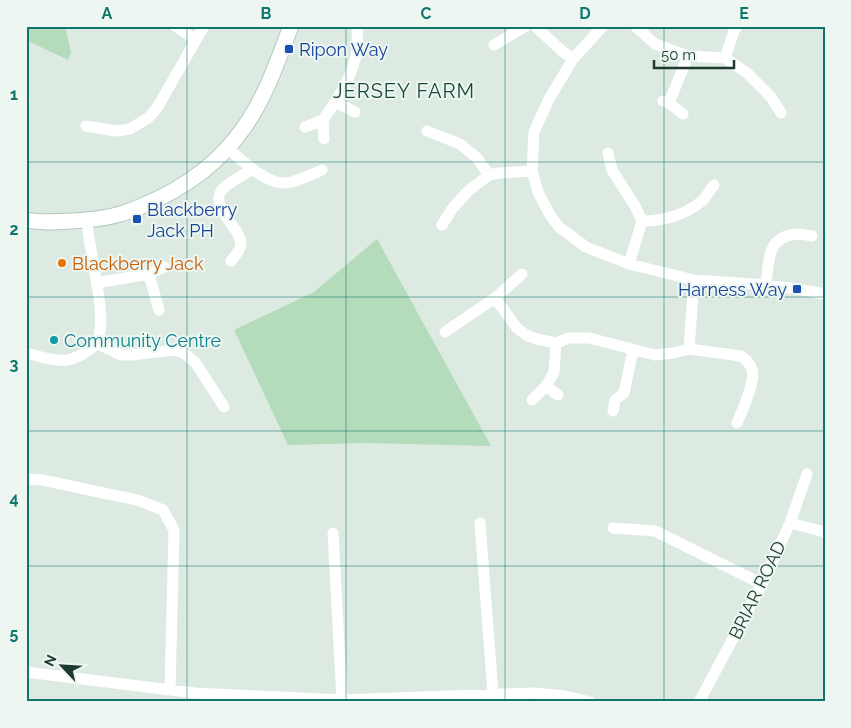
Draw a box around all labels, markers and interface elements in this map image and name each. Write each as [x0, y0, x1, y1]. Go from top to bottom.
text: A [102, 4, 113, 23]
text: B [261, 4, 272, 23]
text: C [421, 4, 432, 23]
text: D [579, 4, 591, 23]
text: E [739, 4, 749, 23]
scale bar [654, 38, 734, 70]
place label: Ripon Way [299, 39, 388, 60]
marker: Ripon Way [283, 43, 295, 55]
text: 50 m [661, 46, 696, 64]
district label: JERSEY FARM [333, 79, 475, 103]
text: 1 [10, 85, 18, 104]
place label: Blackberry Jack PH [147, 199, 237, 241]
marker: Blackberry Jack PH [131, 213, 143, 225]
text: 2 [9, 220, 19, 239]
place label: Blackberry Jack [72, 253, 204, 274]
marker: Blackberry Jack [56, 257, 68, 269]
place label: Harness Way [678, 279, 787, 300]
marker: Harness Way [791, 283, 803, 295]
place label: Community Centre [64, 330, 222, 351]
marker: Community Centre [48, 334, 60, 346]
text: 3 [10, 355, 19, 374]
text: 4 [9, 489, 19, 508]
street label: BRIAR ROAD [724, 537, 790, 642]
text: 5 [10, 624, 19, 643]
north arrow [38, 640, 88, 690]
text: N [41, 652, 60, 669]

